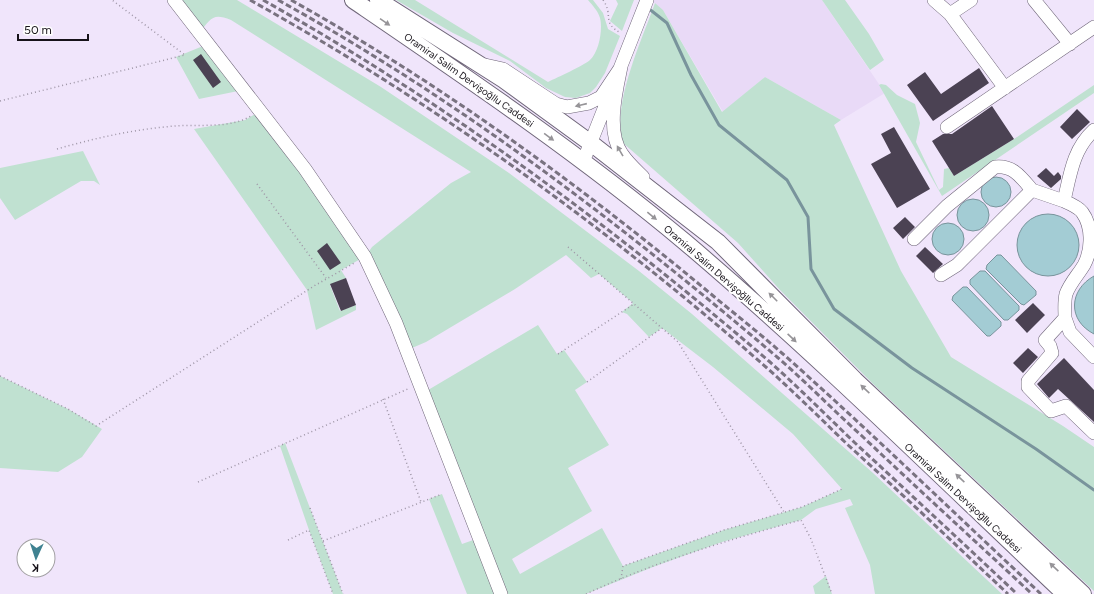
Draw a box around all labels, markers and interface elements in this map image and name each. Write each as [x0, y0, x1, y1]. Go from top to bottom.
scale bar [18, 16, 88, 42]
one-way arrow [380, 18, 391, 26]
text: 50 m [24, 23, 52, 37]
street label: Oramiral Salim Dervişoğllu Caddesi [402, 30, 536, 130]
one-way arrow [575, 102, 587, 108]
one-way arrow [544, 132, 555, 141]
one-way arrow [617, 145, 624, 156]
one-way arrow [647, 212, 658, 220]
street label: Oramiral Salim Dervişoğllu Caddesi [661, 222, 787, 334]
one-way arrow [768, 292, 778, 302]
one-way arrow [788, 333, 797, 342]
one-way arrow [860, 384, 870, 394]
street label: Oramiral Salim Dervişoğllu Caddesi [902, 440, 1024, 556]
one-way arrow [955, 473, 965, 483]
north arrow [16, 538, 56, 578]
text: K [31, 561, 40, 574]
one-way arrow [1049, 562, 1059, 572]

